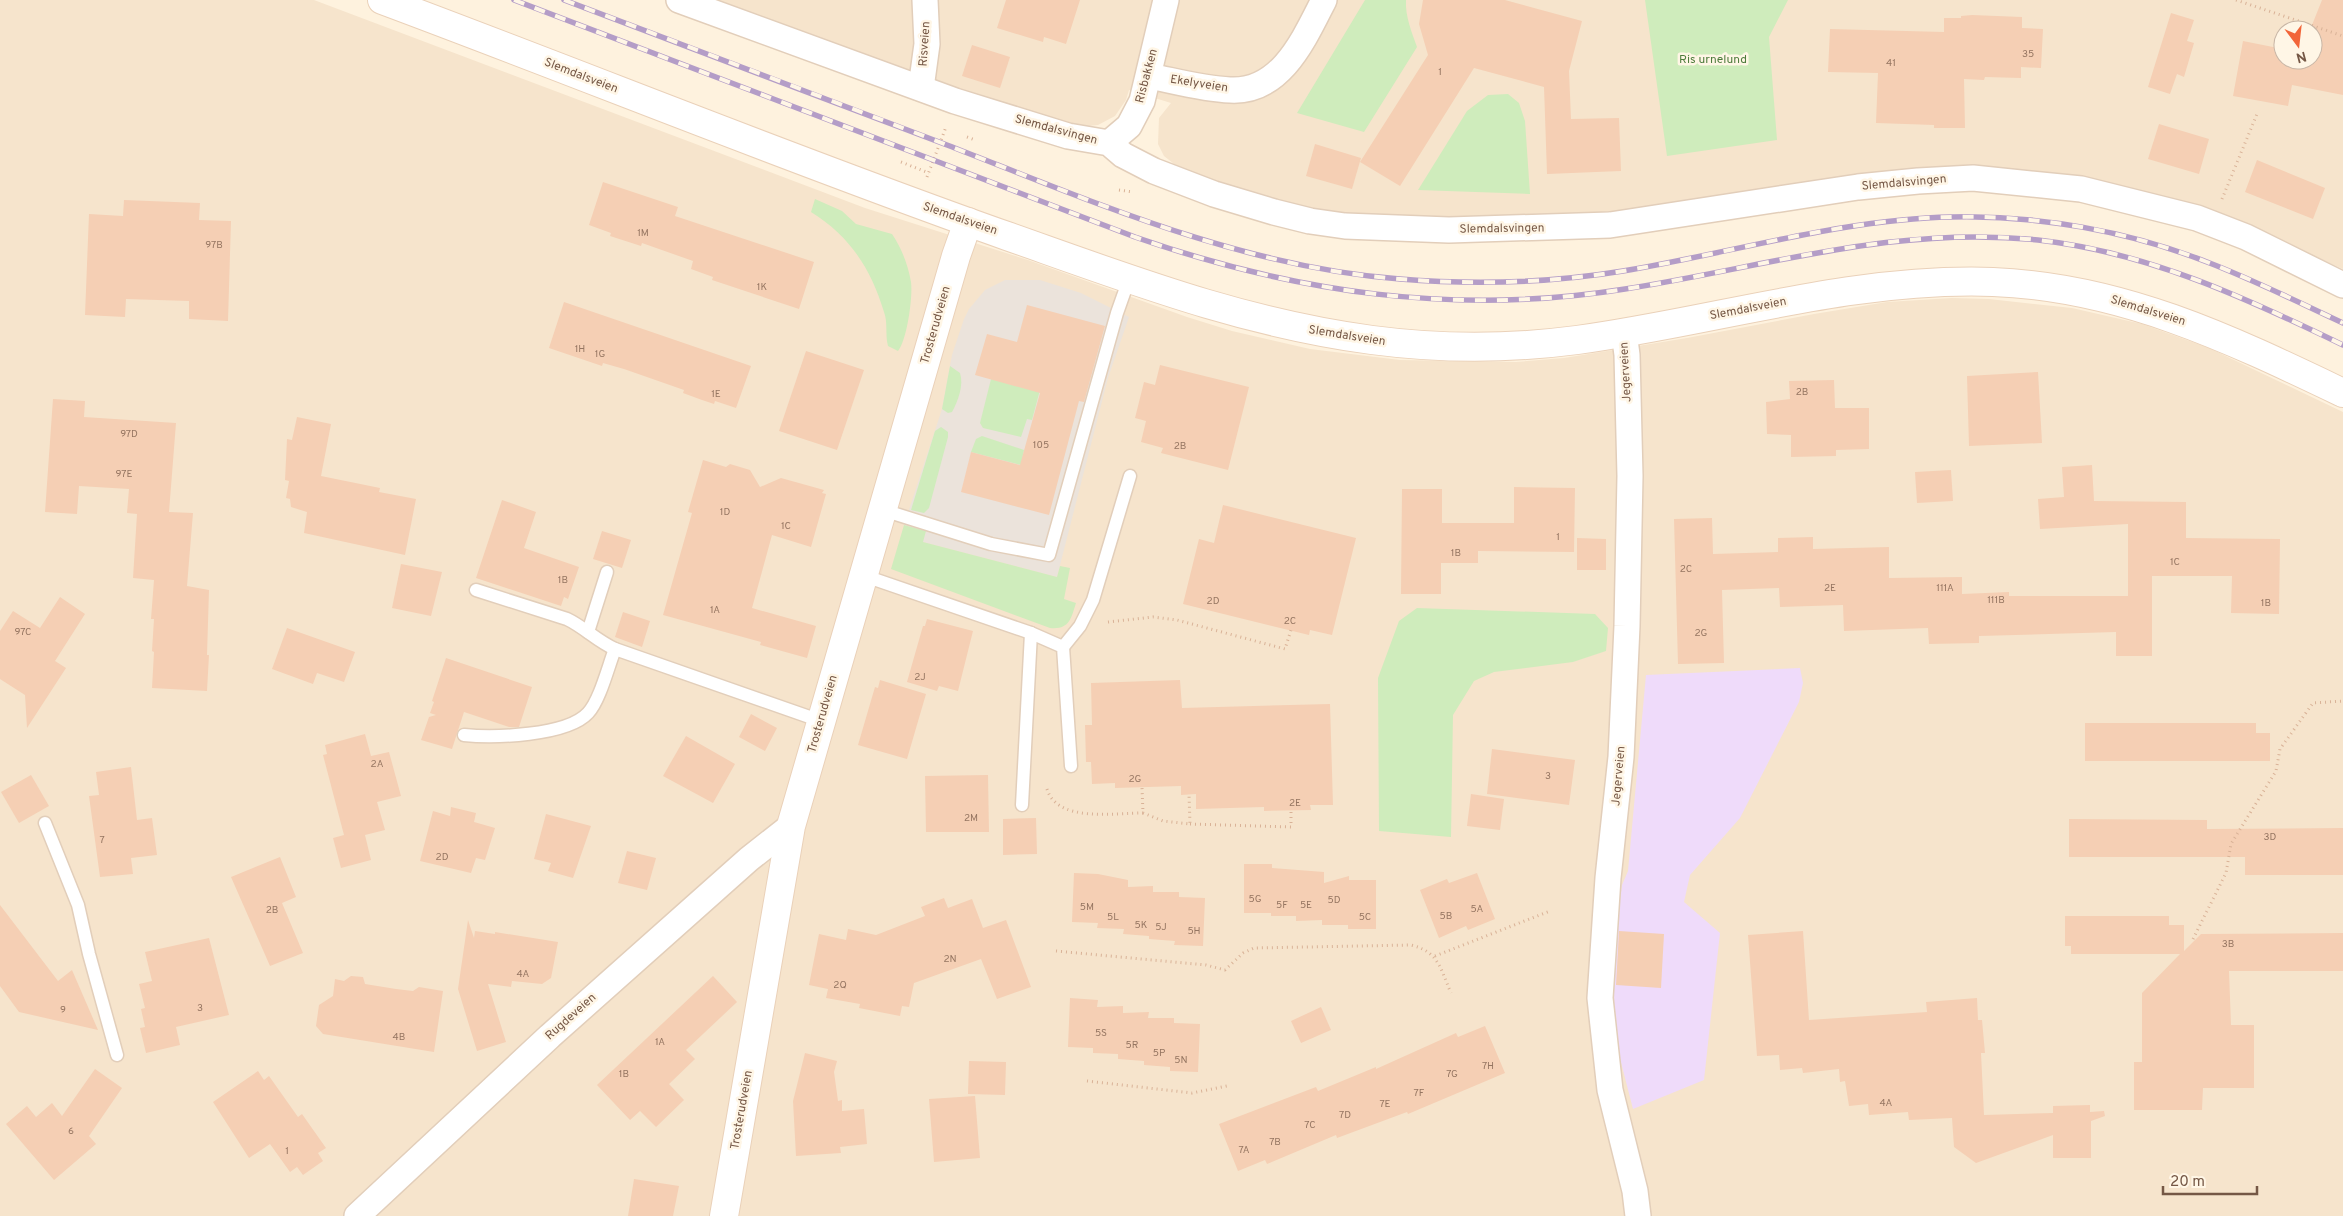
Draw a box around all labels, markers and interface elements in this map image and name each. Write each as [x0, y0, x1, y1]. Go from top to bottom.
north arrow [2273, 20, 2323, 70]
street label: Risveien [915, 21, 935, 67]
street label: Risbakken [1132, 47, 1162, 105]
text: N [2294, 47, 2308, 66]
house number: 35 [2022, 48, 2034, 61]
park label: Ris urnelund [1679, 52, 1747, 68]
street label: Slemdalsveien [542, 55, 620, 97]
house number: 41 [1886, 57, 1896, 70]
house number: 1 [1438, 66, 1442, 79]
street label: Ekelyveien [1169, 72, 1229, 96]
street label: Slemdalsvingen [1013, 111, 1099, 149]
street label: Slemdalsvingen [1861, 171, 1947, 195]
street label: Slemdalsveien [921, 199, 999, 239]
street label: Slemdalsvingen [1459, 220, 1545, 238]
house number: 1M [637, 227, 649, 240]
house number: 97B [205, 239, 223, 252]
house number: 1K [757, 281, 768, 294]
street label: Trosterudveien [917, 284, 955, 366]
street label: Slemdalsveien [2108, 292, 2188, 330]
street label: Slemdalsveien [1708, 294, 1788, 324]
street label: Slemdalsveien [1307, 322, 1387, 350]
street label: Jegerveien [1616, 342, 1636, 402]
house number: 1H [575, 343, 585, 356]
house number: 1G [595, 348, 605, 361]
house number: 2B [1796, 386, 1808, 399]
house number: 1E [711, 388, 721, 401]
house number: 97D [120, 428, 138, 441]
house number: 105 [1033, 439, 1049, 452]
house number: 2B [1174, 440, 1186, 453]
house number: 97E [116, 468, 132, 481]
house number: 1D [720, 506, 730, 519]
house number: 1C [781, 520, 791, 533]
house number: 1 [1556, 531, 1560, 544]
house number: 1B [1451, 547, 1461, 560]
house number: 1C [2170, 556, 2180, 569]
house number: 2C [1680, 563, 1692, 576]
house number: 1B [558, 574, 568, 587]
house number: 2E [1824, 582, 1836, 595]
house number: 111A [1936, 582, 1954, 595]
house number: 111B [1987, 594, 2005, 607]
house number: 2D [1207, 595, 1220, 608]
house number: 1B [2261, 597, 2271, 610]
house number: 1A [710, 604, 720, 617]
house number: 2C [1284, 615, 1296, 628]
house number: 97C [15, 626, 31, 639]
house number: 2G [1694, 627, 1708, 640]
house number: 2J [914, 671, 926, 684]
street label: Trosterudveien [804, 673, 842, 755]
street label: Jegerveien [1608, 745, 1630, 807]
house number: 2A [371, 758, 384, 771]
house number: 3 [1545, 770, 1551, 783]
house number: 2G [1128, 773, 1142, 786]
house number: 2E [1289, 797, 1301, 810]
house number: 2M [964, 812, 978, 825]
house number: 3D [2264, 831, 2277, 844]
house number: 7 [99, 834, 105, 847]
house number: 2D [436, 851, 449, 864]
house number: 5G [1248, 893, 1262, 906]
house number: 5D [1327, 894, 1341, 907]
house number: 5F [1276, 899, 1288, 912]
house number: 5E [1300, 899, 1312, 912]
house number: 5M [1080, 901, 1094, 914]
house number: 5A [1471, 903, 1484, 916]
house number: 2B [266, 904, 278, 917]
house number: 5B [1440, 910, 1452, 923]
house number: 5L [1107, 911, 1119, 924]
house number: 5C [1359, 911, 1371, 924]
house number: 5K [1135, 919, 1148, 932]
house number: 5J [1155, 921, 1167, 934]
house number: 5H [1187, 925, 1201, 938]
house number: 3B [2222, 938, 2234, 951]
house number: 2N [943, 953, 957, 966]
house number: 4A [517, 968, 530, 981]
house number: 2Q [833, 979, 847, 992]
street label: Rugdeveien [542, 990, 600, 1044]
house number: 3 [197, 1002, 203, 1015]
house number: 9 [60, 1004, 66, 1017]
house number: 5S [1095, 1027, 1107, 1040]
house number: 4B [393, 1031, 405, 1044]
house number: 1A [655, 1036, 665, 1049]
house number: 5R [1126, 1039, 1138, 1052]
house number: 5P [1153, 1047, 1165, 1060]
house number: 5N [1174, 1054, 1188, 1067]
house number: 7H [1482, 1060, 1494, 1073]
house number: 1B [619, 1068, 629, 1081]
house number: 7G [1446, 1068, 1458, 1081]
street label: Trosterudveien [727, 1069, 757, 1151]
house number: 7F [1414, 1087, 1425, 1100]
house number: 4A [1880, 1097, 1893, 1110]
house number: 7E [1379, 1098, 1391, 1111]
house number: 7D [1339, 1109, 1351, 1122]
house number: 7C [1304, 1119, 1316, 1132]
house number: 6 [68, 1125, 74, 1138]
house number: 7B [1269, 1136, 1281, 1149]
house number: 7A [1239, 1144, 1250, 1157]
house number: 1 [285, 1145, 289, 1158]
scale bar [2163, 1164, 2257, 1196]
text: 20 m [2170, 1173, 2205, 1192]

